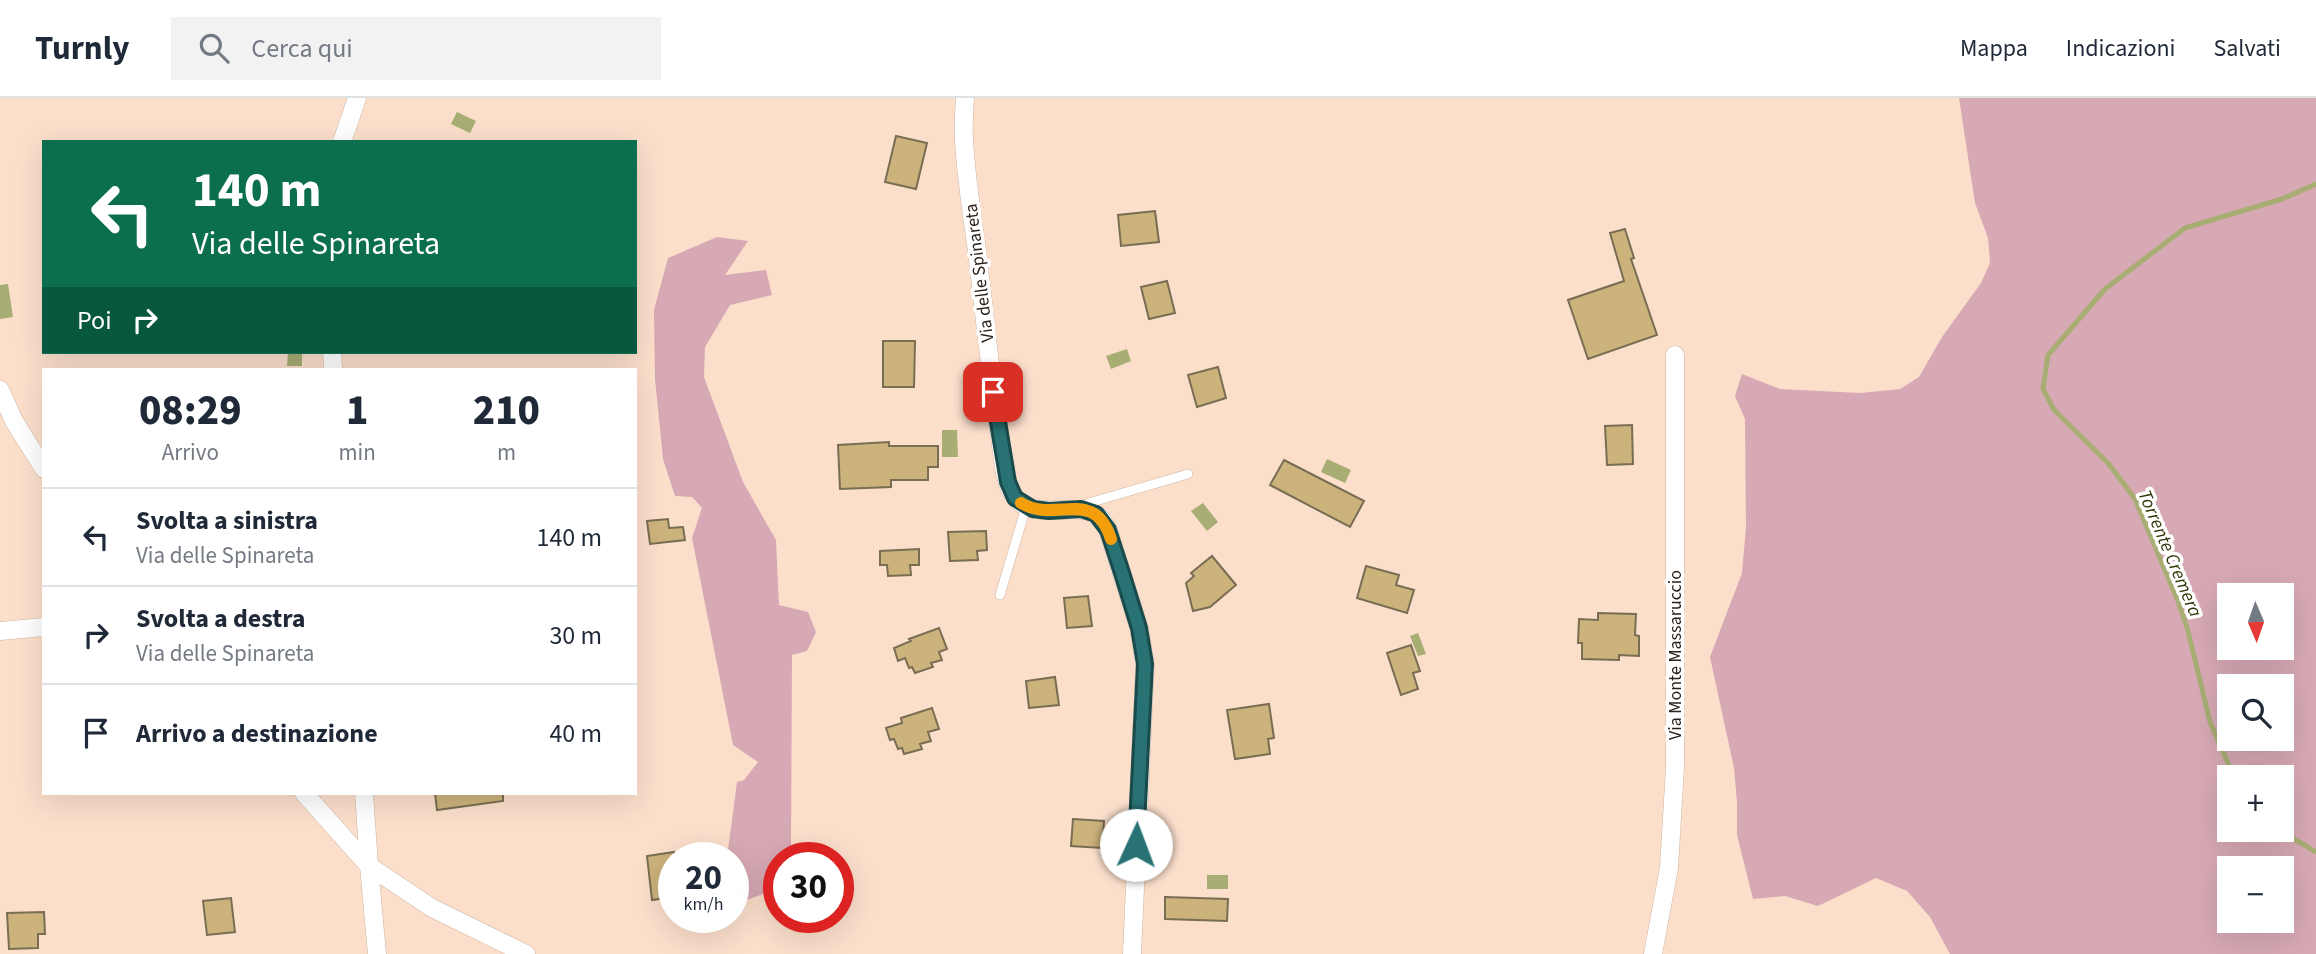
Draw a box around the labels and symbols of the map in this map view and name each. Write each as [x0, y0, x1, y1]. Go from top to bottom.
street label: Via delle Spinareta [959, 202, 1000, 344]
pin [963, 362, 1023, 422]
water label: Torrente Cremera [2131, 486, 2209, 621]
street label: Via Monte Massaruccio [1663, 570, 1688, 740]
north arrow [2217, 583, 2294, 660]
position arrow [1099, 808, 1173, 882]
speed limit sign: 30 [763, 842, 854, 933]

